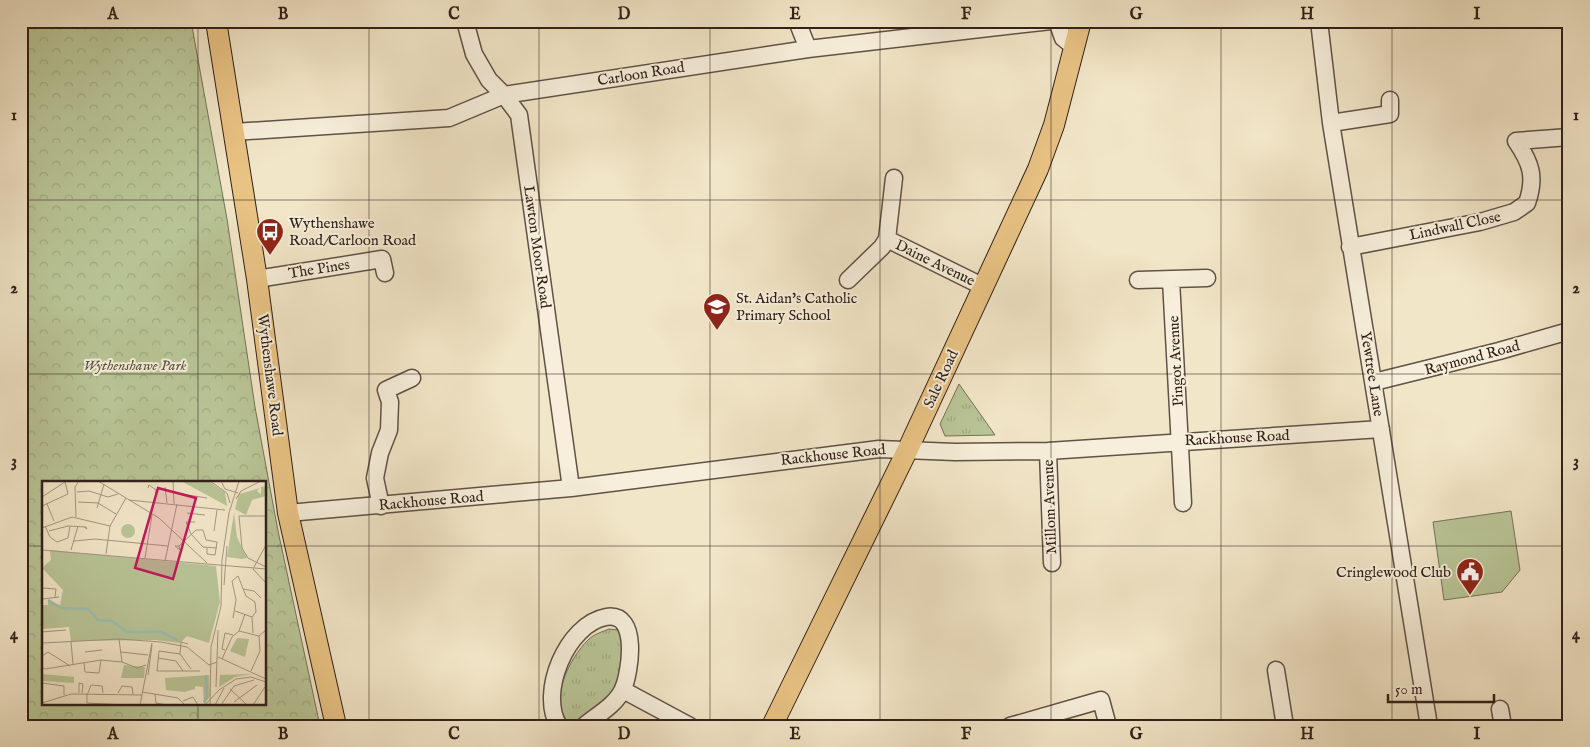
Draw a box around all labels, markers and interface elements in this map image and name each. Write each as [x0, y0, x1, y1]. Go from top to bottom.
text: A [107, 5, 120, 25]
text: B [278, 5, 289, 25]
text: C [448, 5, 460, 25]
text: D [618, 5, 631, 25]
text: E [789, 5, 801, 25]
text: F [961, 5, 972, 25]
text: G [1130, 5, 1143, 25]
text: H [1300, 5, 1314, 25]
text: I [1474, 5, 1481, 25]
street label: Carloon Road [596, 58, 687, 90]
text: 1 [11, 106, 17, 126]
text: 1 [1573, 106, 1579, 126]
street label: Lawton Moor Road [519, 184, 555, 311]
street label: Lindwall Close [1407, 207, 1503, 245]
place label: Wythenshawe Road/Carloon Road [289, 214, 417, 250]
bus stop icon: Wythenshawe Road/Carloon Road [255, 217, 285, 256]
street label: Daine Avenue [892, 235, 978, 291]
street label: The Pines [287, 255, 351, 283]
text: 2 [10, 279, 18, 299]
text: 2 [1572, 279, 1580, 299]
place label: St. Aidan's Catholic Primary School [736, 289, 857, 325]
school or university icon: St. Aidan's Catholic Primary School [702, 292, 732, 331]
street label: Wythenshawe Road [253, 313, 287, 438]
street label: Pingot Avenue [1164, 315, 1188, 407]
street label: Yewtree Lane [1356, 330, 1388, 418]
street label: Raymond Road [1422, 336, 1523, 380]
street label: Sale Road [919, 346, 963, 411]
park label: Wythenshawe Park [83, 356, 187, 375]
street label: Rackhouse Road [1184, 426, 1291, 450]
street label: Rackhouse Road [780, 440, 887, 470]
text: 3 [11, 452, 17, 472]
text: 3 [1573, 452, 1579, 472]
street label: Millom Avenue [1039, 459, 1061, 555]
inset map [42, 481, 266, 704]
street label: Rackhouse Road [378, 487, 485, 515]
public building icon: Cringlewood Club [1455, 557, 1485, 596]
place label: Cringlewood Club [1336, 563, 1451, 582]
text: 4 [10, 625, 19, 645]
text: 4 [1572, 625, 1581, 645]
scale bar [1388, 672, 1494, 704]
text: 50 m [1395, 680, 1423, 699]
text: A [107, 725, 120, 745]
text: B [278, 725, 289, 745]
text: C [448, 725, 460, 745]
text: D [618, 725, 631, 745]
text: E [789, 725, 801, 745]
text: F [961, 725, 972, 745]
text: G [1130, 725, 1143, 745]
text: H [1300, 725, 1314, 745]
text: I [1474, 725, 1481, 745]

